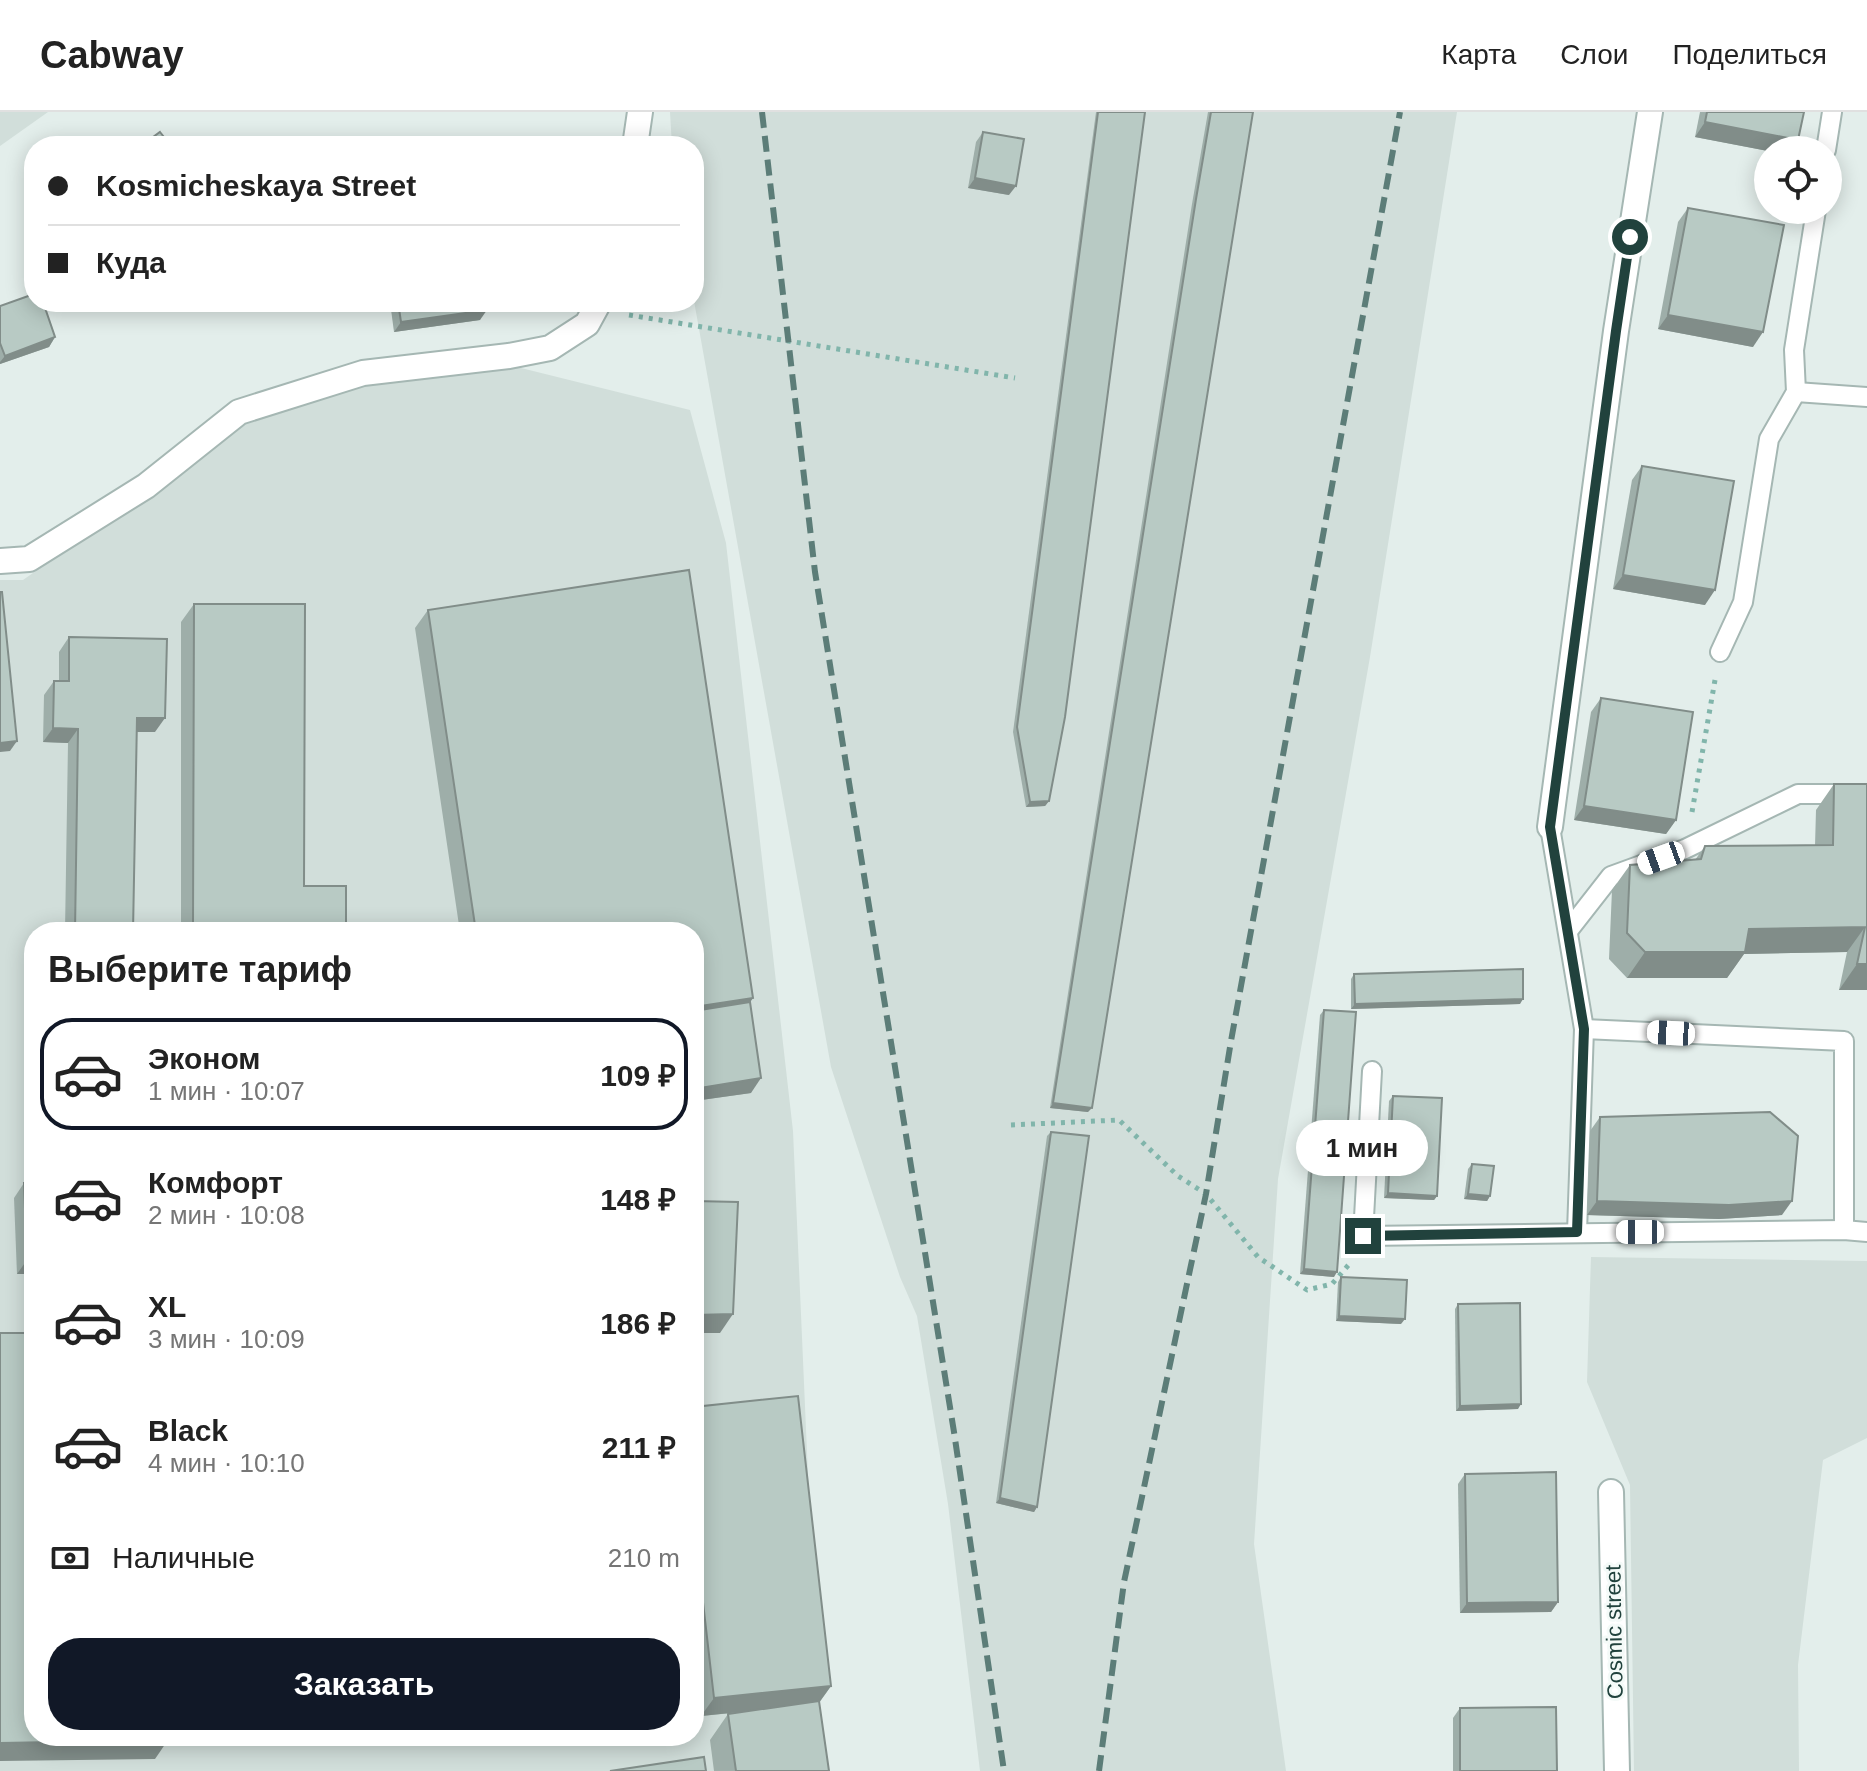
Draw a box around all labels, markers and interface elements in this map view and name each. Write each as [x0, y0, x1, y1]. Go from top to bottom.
text: Cabway [40, 34, 184, 76]
text: Карта [1441, 39, 1516, 70]
text: Слои [1560, 39, 1628, 70]
text: Поделиться [1672, 39, 1827, 70]
map controls [1754, 136, 1842, 224]
button: locate [1754, 136, 1842, 224]
text: Kosmicheskaya Street [96, 169, 416, 202]
route start [1612, 219, 1648, 255]
text: Куда [96, 246, 166, 279]
car [1634, 839, 1688, 877]
text: Выберите тариф [48, 949, 352, 990]
car [1646, 1020, 1696, 1046]
icon: car [52, 1038, 124, 1110]
text: Эконом [148, 1042, 261, 1075]
text: 109 ₽ [600, 1059, 676, 1092]
text: 1 мин · 10:07 [148, 1076, 305, 1106]
callout: 1 мин [1297, 1120, 1429, 1176]
text: 1 мин [1326, 1133, 1398, 1163]
icon: car [52, 1162, 124, 1234]
text: Комфорт [148, 1166, 283, 1199]
text: 148 ₽ [600, 1183, 676, 1216]
text: 2 мин · 10:08 [148, 1200, 305, 1230]
route end [1345, 1218, 1381, 1254]
car [1616, 1220, 1664, 1244]
icon: car [52, 1286, 124, 1358]
text: XL [148, 1290, 186, 1323]
text: 186 ₽ [600, 1307, 676, 1340]
text: 3 мин · 10:09 [148, 1324, 305, 1354]
icon: car [52, 1410, 124, 1482]
text: Black [148, 1414, 228, 1447]
text: 211 ₽ [602, 1431, 676, 1464]
text: 4 мин · 10:10 [148, 1448, 305, 1478]
icon: cash [48, 1536, 92, 1580]
text: Наличные [112, 1541, 255, 1574]
text: 210 m [608, 1543, 680, 1573]
street label: Cosmic street [1600, 1565, 1628, 1699]
button: Заказать [48, 1638, 680, 1730]

